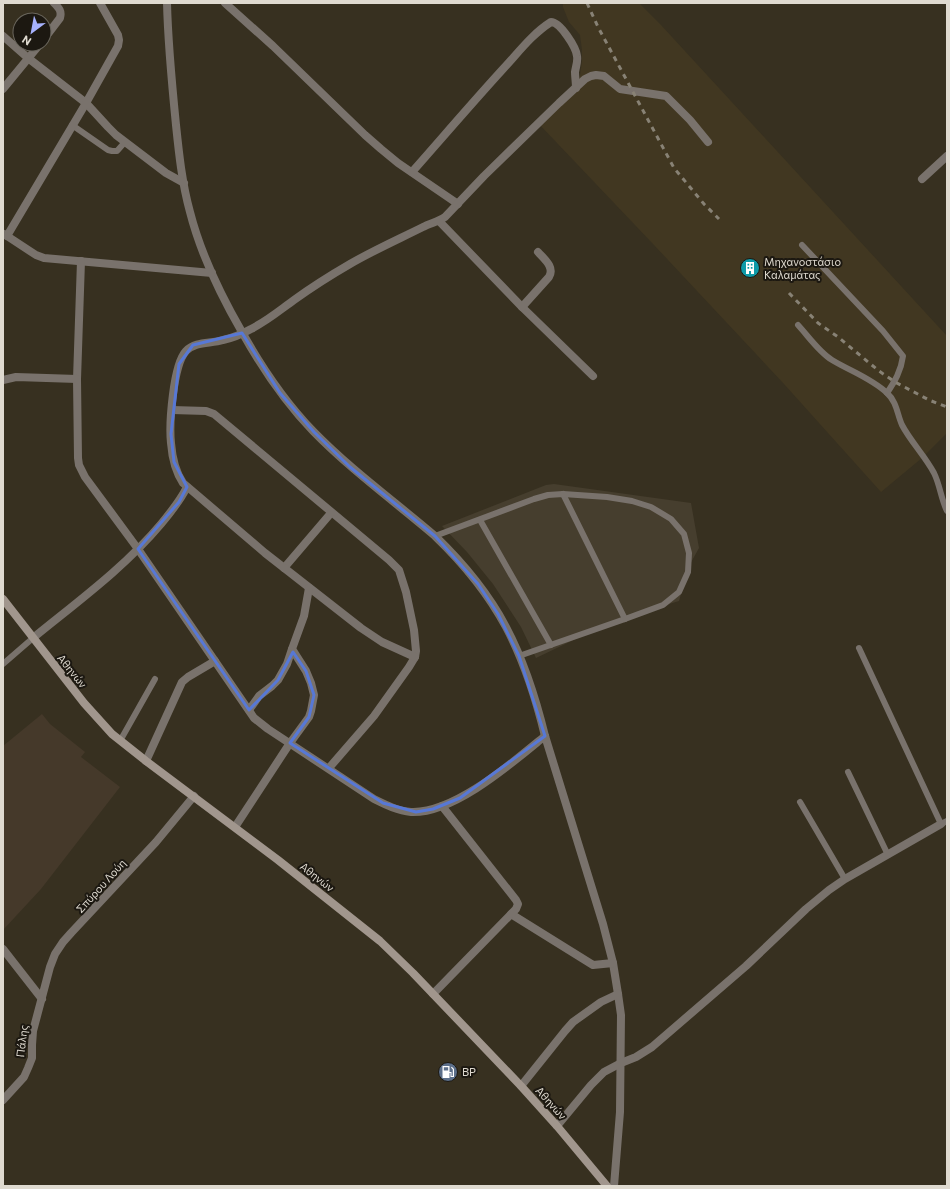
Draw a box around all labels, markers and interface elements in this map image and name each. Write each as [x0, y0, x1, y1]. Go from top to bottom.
north arrow [12, 12, 52, 52]
text: N [19, 33, 33, 49]
place label: Μηχανοστάσιο Καλαμάτας [764, 255, 841, 281]
building icon: Μηχανοστάσιο Καλαμάτας [739, 257, 761, 279]
street label: Αθηνών [55, 651, 90, 690]
street label: Σπύρου Λούη [73, 856, 128, 915]
street label: Αθηνών [298, 859, 337, 894]
street label: Πάλης [13, 1024, 30, 1058]
fuel station icon: BP [437, 1061, 459, 1083]
place label: BP [462, 1065, 476, 1078]
street label: Αθηνών [533, 1084, 570, 1122]

